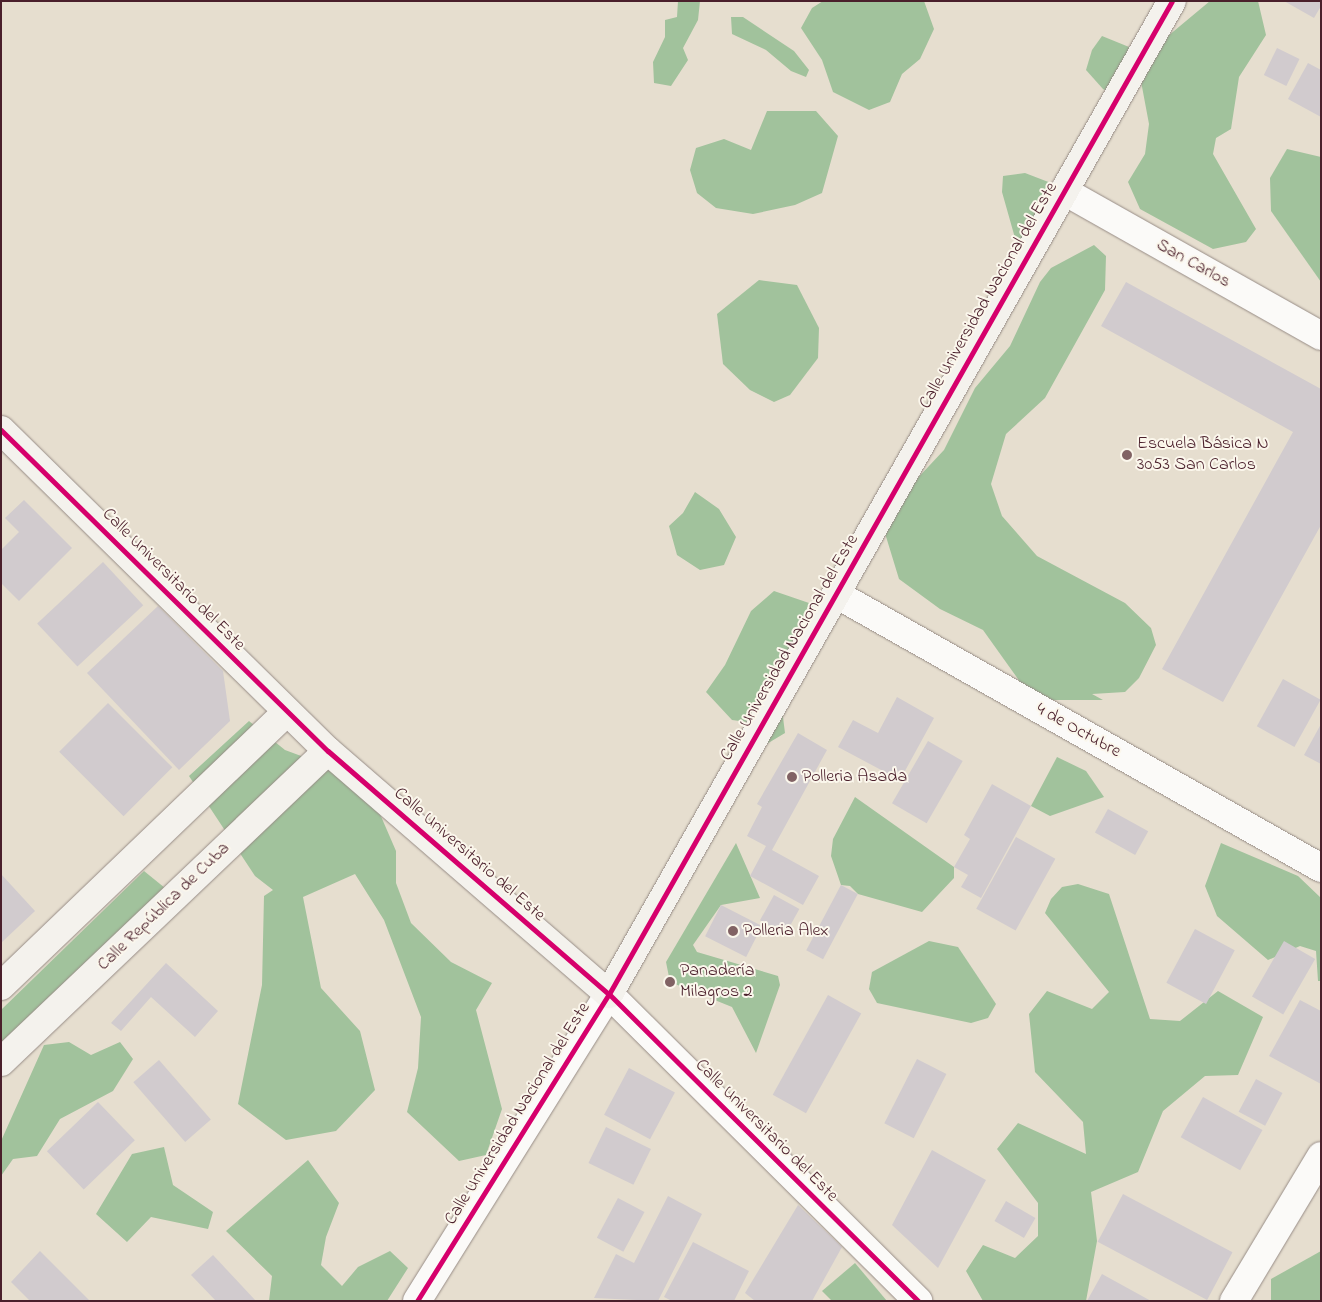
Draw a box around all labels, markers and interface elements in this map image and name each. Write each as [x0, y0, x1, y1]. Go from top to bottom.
street label: Calle Universidad Nacional del Este [915, 179, 1063, 413]
street label: San Carlos [1152, 235, 1234, 293]
place label: Escuela Básica N 3053 San Carlos [1137, 434, 1269, 476]
marker: Escuela Básica N 3053 San Carlos [1121, 449, 1133, 461]
street label: Calle Universitario del Este [97, 504, 249, 656]
street label: Calle Universidad Nacional del Este [716, 531, 864, 765]
street label: 4 de Octubre [1032, 699, 1124, 763]
place label: Polleria Asada [802, 766, 907, 788]
marker: Polleria Asada [786, 771, 798, 783]
street label: Calle Universitario del Este [389, 783, 549, 927]
street label: Calle República de Cuba [93, 838, 235, 976]
place label: Polleria Alex [743, 920, 829, 942]
marker: Polleria Alex [727, 925, 739, 937]
place label: Panadería Milagros 2 [680, 961, 754, 1004]
marker: Panadería Milagros 2 [664, 976, 676, 988]
street label: Calle Universidad Nacional del Este [440, 999, 596, 1229]
street label: Calle Universitario del Este [690, 1055, 842, 1207]

